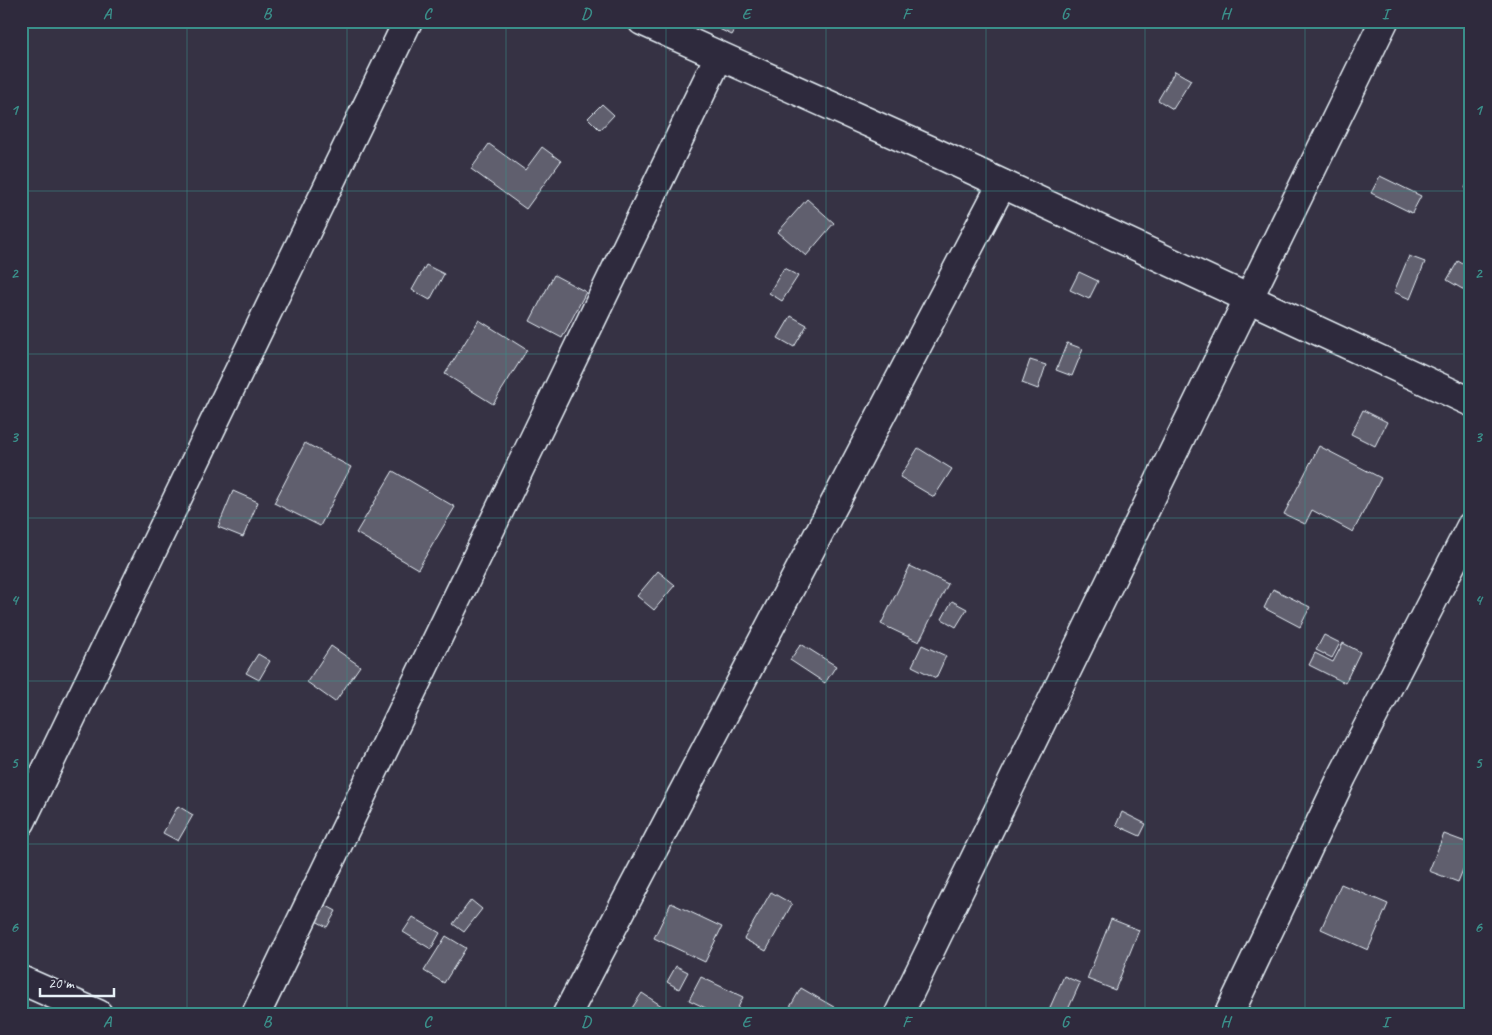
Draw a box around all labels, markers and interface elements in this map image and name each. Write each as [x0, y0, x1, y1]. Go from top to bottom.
text: A [103, 4, 113, 24]
text: B [263, 4, 273, 24]
text: C [423, 4, 433, 24]
text: D [581, 4, 592, 24]
text: E [742, 4, 753, 24]
text: F [902, 4, 913, 24]
text: G [1061, 4, 1071, 24]
text: H [1220, 4, 1232, 24]
text: I [1382, 4, 1392, 24]
text: 1 [10, 100, 19, 120]
text: 1 [1474, 100, 1483, 120]
text: 2 [10, 263, 19, 283]
text: 2 [1474, 263, 1483, 283]
text: 3 [10, 427, 19, 447]
text: 3 [1474, 427, 1483, 447]
text: 4 [10, 590, 19, 610]
text: 4 [1474, 590, 1483, 610]
text: 5 [11, 753, 20, 773]
text: 5 [1475, 753, 1484, 773]
text: 6 [10, 917, 19, 937]
text: 6 [1474, 917, 1483, 937]
scale bar [40, 965, 114, 997]
text: 20 m [48, 974, 75, 993]
text: A [103, 1012, 113, 1032]
text: B [263, 1012, 273, 1032]
text: C [423, 1012, 433, 1032]
text: D [581, 1012, 592, 1032]
text: E [742, 1012, 753, 1032]
text: F [902, 1012, 913, 1032]
text: G [1061, 1012, 1071, 1032]
text: H [1220, 1012, 1232, 1032]
text: I [1382, 1012, 1392, 1032]

